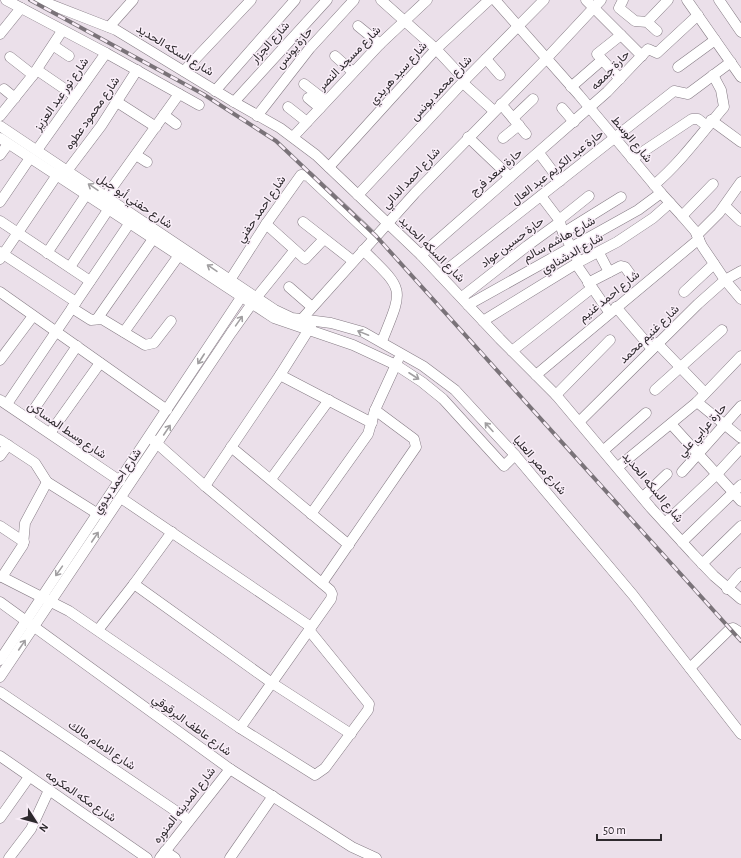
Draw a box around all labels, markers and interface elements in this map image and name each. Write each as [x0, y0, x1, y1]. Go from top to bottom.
street label: شارع الجزار [248, 19, 294, 68]
street label: شارع السكه الحديد [133, 22, 216, 80]
street label: شارع مسجد النصر [315, 23, 385, 95]
street label: حارة يونس [273, 25, 316, 72]
street label: شارع سيد هريدي [367, 39, 432, 109]
street label: حارة جمعه [588, 48, 633, 94]
street label: شارع محمد يونس [408, 53, 476, 125]
street label: شارع نور عبد العزيز [31, 55, 93, 135]
street label: شارع محمود عطوه [62, 74, 124, 153]
street label: شارع الوسط [607, 114, 655, 166]
street label: حارة عبد الكريم عبد العال [508, 127, 607, 208]
street label: شارع احمد الدالي [380, 145, 445, 214]
street label: حارة سعد فرج [468, 146, 526, 200]
street label: شارع حفني أبو جبل [93, 171, 175, 234]
street label: شارع احمد حفني [234, 173, 291, 247]
one-way arrow [87, 183, 98, 192]
street label: شارع السكه الحديد [395, 214, 467, 286]
street label: حارة حسين عواد [478, 214, 547, 271]
street label: شارع هاشم سالم [521, 214, 598, 266]
street label: شارع الدشناوي [539, 231, 607, 279]
one-way arrow [207, 264, 218, 272]
street label: شارع احمد غنيم [576, 268, 644, 326]
street label: شارع غنيم محمد [617, 303, 683, 368]
one-way arrow [235, 316, 243, 327]
one-way arrow [358, 329, 370, 336]
one-way arrow [197, 353, 205, 364]
one-way arrow [408, 373, 420, 381]
street label: شارع وسط المساكن [24, 399, 109, 463]
street label: حارة عرابي علي [675, 401, 732, 462]
one-way arrow [484, 421, 493, 432]
one-way arrow [163, 424, 172, 435]
street label: شارع مصر العليا [509, 433, 569, 499]
street label: شارع احمد بدوي [91, 446, 147, 518]
street label: شارع السكه الحديد [618, 450, 686, 526]
one-way arrow [91, 532, 99, 543]
one-way arrow [55, 566, 63, 577]
one-way arrow [18, 640, 26, 651]
street label: شارع عاطف البرقوقي [148, 692, 234, 761]
street label: شارع الامام مالك [65, 718, 138, 774]
street label: شارع المدينه المنوره [151, 765, 220, 847]
street label: شارع مكه المكرمه [42, 768, 119, 827]
north arrow [16, 802, 56, 842]
scale bar [597, 816, 661, 842]
text: N [37, 821, 50, 834]
text: 50 m [603, 824, 626, 836]

